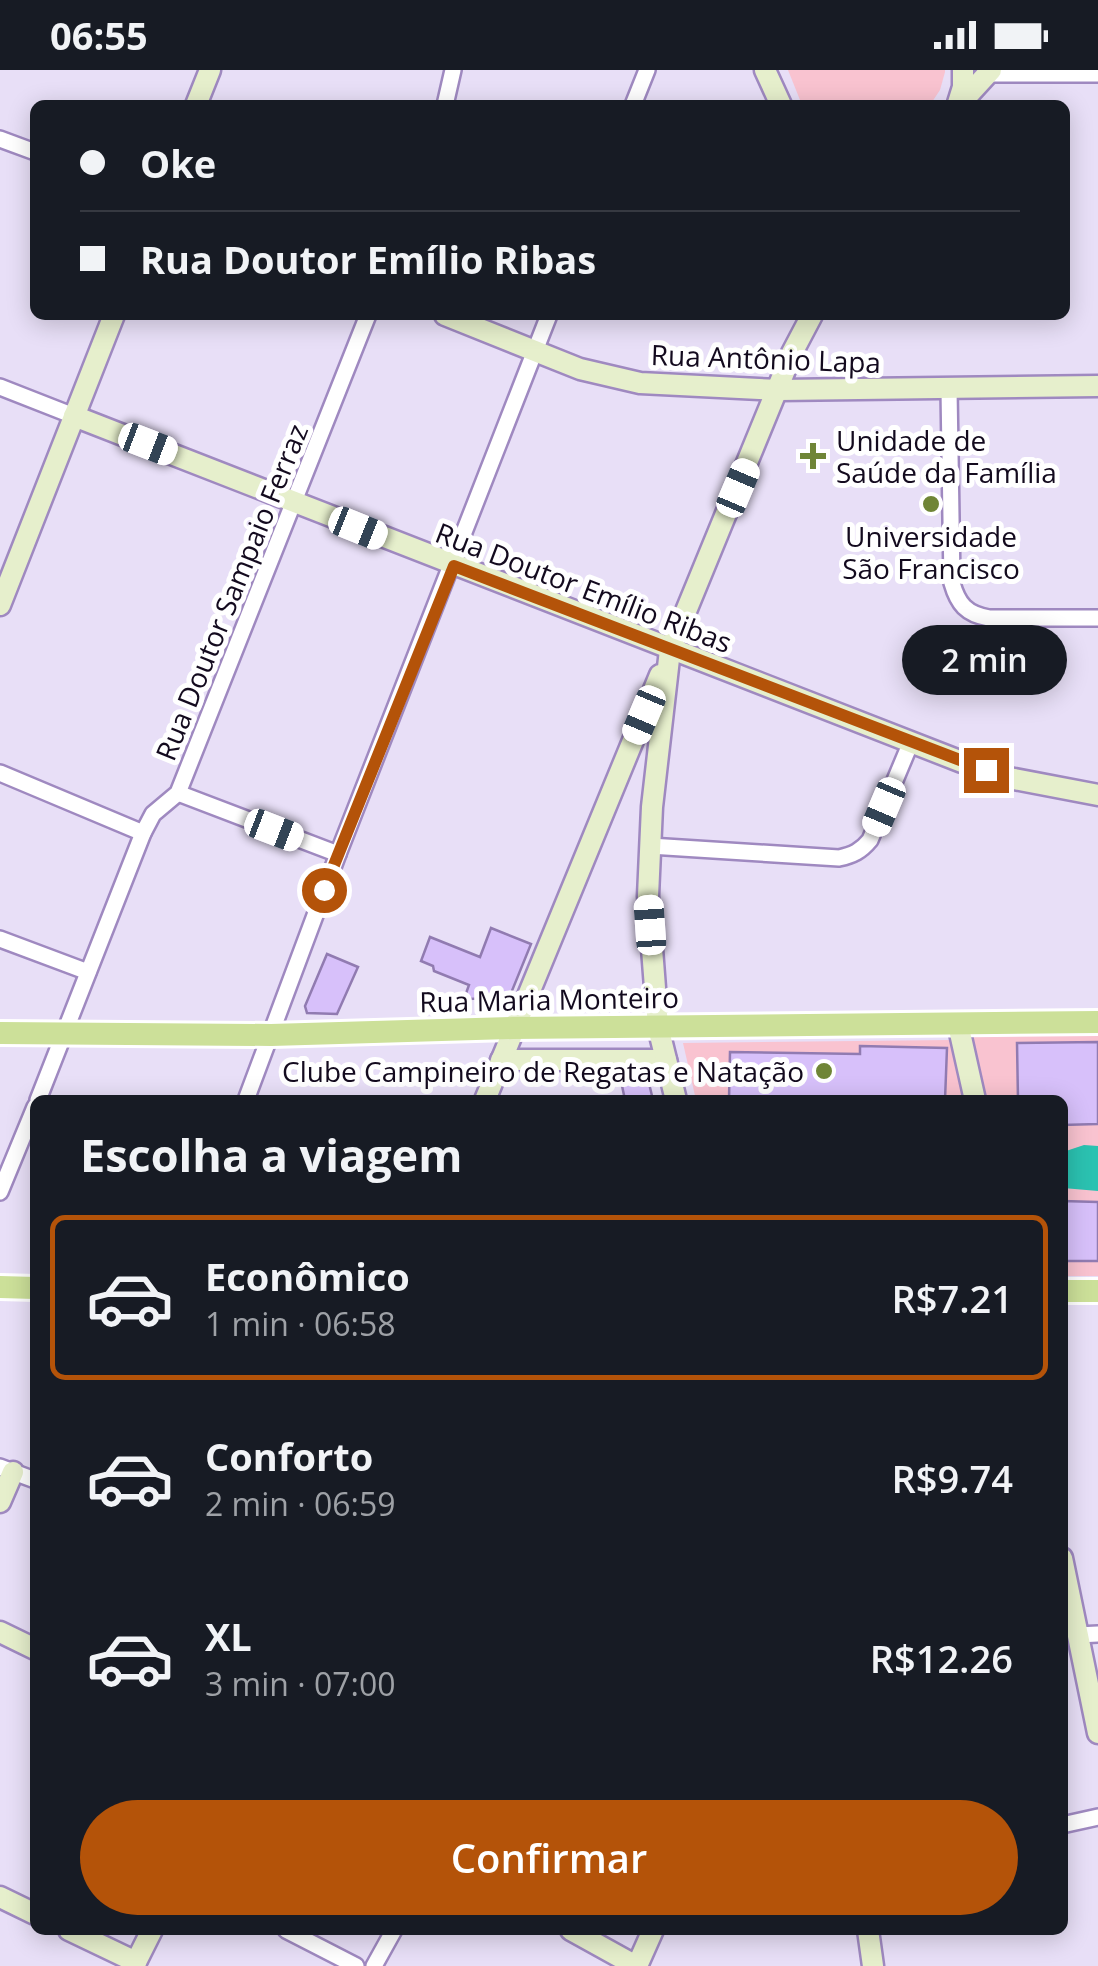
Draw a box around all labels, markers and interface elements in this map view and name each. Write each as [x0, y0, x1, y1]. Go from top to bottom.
text: 06:55 [50, 9, 148, 61]
text: Oke [140, 137, 216, 189]
text: Rua Doutor Emílio Ribas [140, 233, 596, 285]
street label: Rua Antônio Lapa [650, 335, 882, 381]
street label: Rua Doutor Sampaio Ferraz [146, 418, 316, 766]
car [115, 419, 181, 469]
place label: Unidade de Saúde da Família [836, 421, 1057, 491]
marker: Unidade de Saúde da Família [800, 443, 826, 469]
car [712, 455, 764, 521]
marker: Universidade São Francisco [920, 493, 942, 515]
car [325, 503, 391, 553]
street label: Rua Doutor Emílio Ribas [430, 513, 738, 661]
place label: Universidade São Francisco [842, 517, 1020, 587]
callout: 2 min [904, 625, 1068, 695]
text: 2 min [941, 638, 1028, 681]
car [618, 682, 670, 748]
route end [964, 748, 1009, 793]
car [858, 774, 910, 840]
car [241, 805, 307, 855]
route start [302, 868, 347, 913]
car [633, 894, 667, 956]
street label: Rua Maria Monteiro [419, 978, 679, 1020]
place label: Clube Campineiro de Regatas e Natação [282, 1052, 804, 1090]
marker: Clube Campineiro de Regatas e Natação [813, 1060, 835, 1082]
text: Escolha a viagem [80, 1124, 462, 1185]
text: Econômico [205, 1250, 410, 1302]
icon: car [85, 1253, 175, 1343]
text: R$7.21 [891, 1272, 1013, 1324]
text: 1 min · 06:58 [205, 1302, 396, 1345]
text: Conforto [205, 1430, 373, 1482]
icon: car [85, 1433, 175, 1523]
text: R$9.74 [891, 1452, 1013, 1504]
text: 2 min · 06:59 [205, 1482, 396, 1525]
text: XL [205, 1610, 252, 1662]
icon: car [85, 1613, 175, 1703]
text: R$12.26 [870, 1632, 1013, 1684]
text: 3 min · 07:00 [205, 1662, 396, 1705]
button: Confirmar [80, 1800, 1018, 1915]

